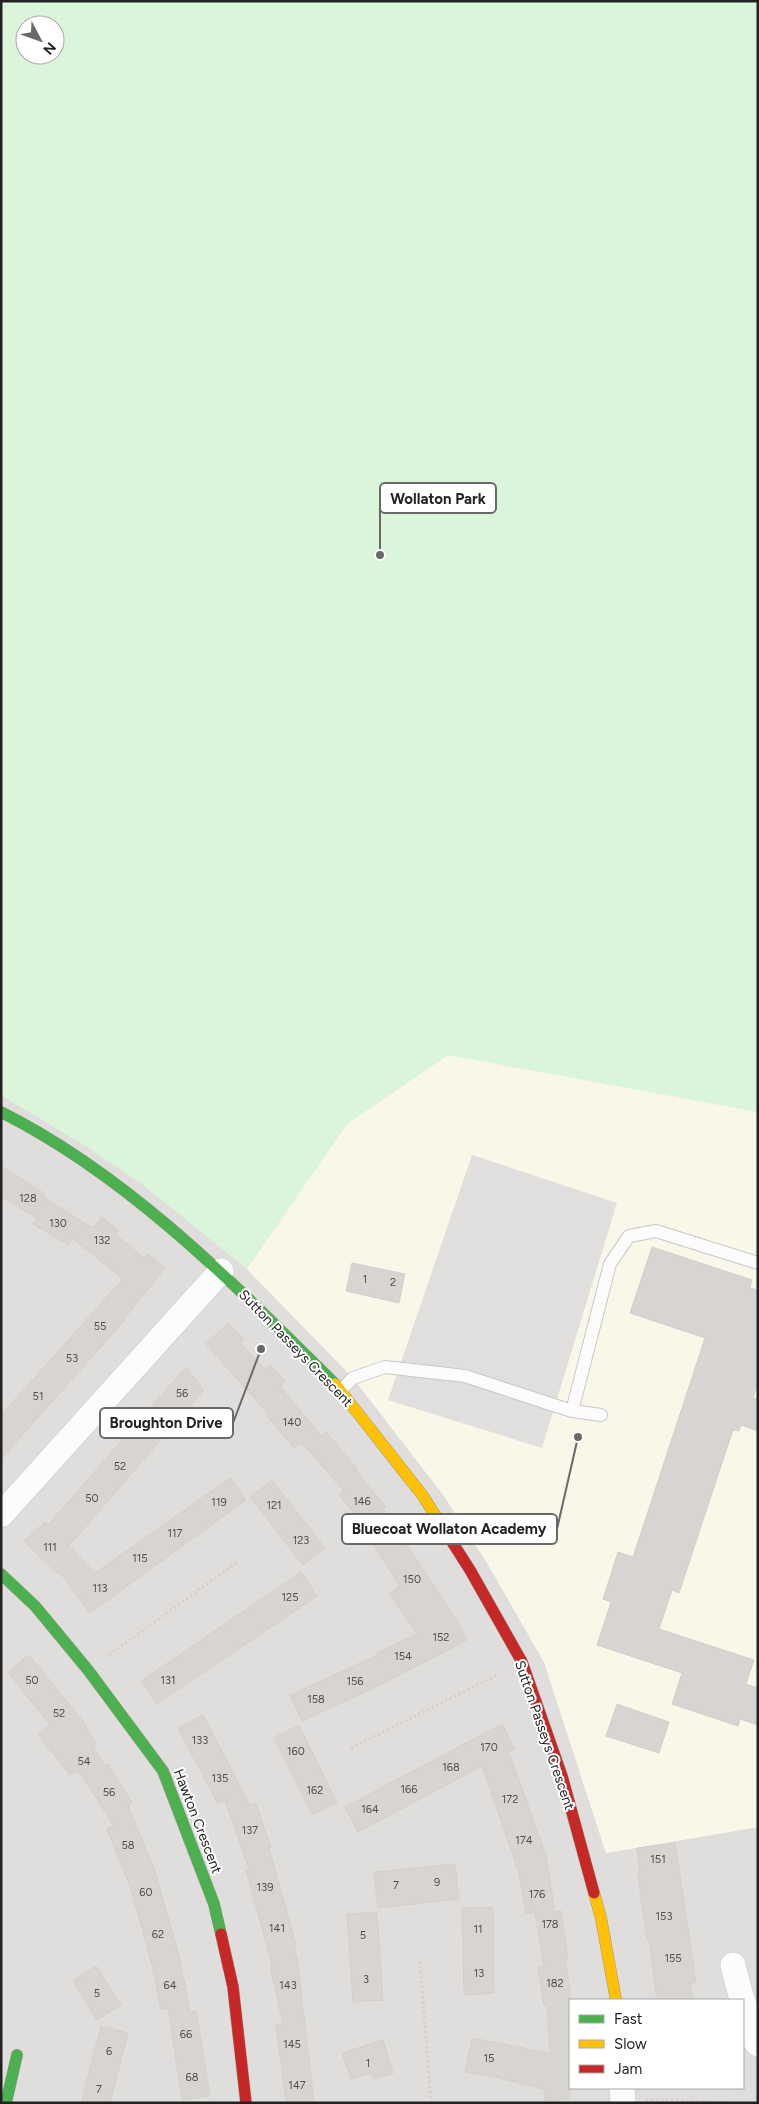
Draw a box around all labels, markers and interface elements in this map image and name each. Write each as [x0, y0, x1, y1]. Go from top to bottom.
north arrow [15, 15, 65, 65]
text: N [39, 39, 59, 58]
callout: Wollaton Park [380, 483, 496, 513]
text: Wollaton Park [390, 490, 486, 508]
house number: 128 [19, 1192, 37, 1205]
house number: 130 [49, 1217, 67, 1230]
house number: 132 [94, 1234, 110, 1247]
house number: 1 [363, 1273, 367, 1286]
house number: 2 [390, 1276, 396, 1289]
street label: Sutton Passeys Crescent [235, 1286, 356, 1411]
house number: 55 [94, 1320, 106, 1333]
house number: 53 [66, 1352, 78, 1365]
house number: 56 [176, 1387, 188, 1400]
house number: 51 [33, 1390, 43, 1403]
callout: Broughton Drive [100, 1408, 233, 1438]
text: Broughton Drive [110, 1414, 223, 1432]
house number: 140 [283, 1416, 301, 1429]
house number: 52 [114, 1460, 126, 1473]
house number: 50 [85, 1492, 99, 1505]
house number: 146 [353, 1495, 371, 1508]
house number: 119 [211, 1496, 227, 1509]
house number: 121 [266, 1499, 282, 1512]
callout: Bluecoat Wollaton Academy [342, 1514, 557, 1544]
text: Bluecoat Wollaton Academy [352, 1520, 547, 1538]
house number: 117 [168, 1527, 183, 1540]
house number: 123 [293, 1534, 309, 1547]
house number: 111 [43, 1541, 57, 1554]
house number: 115 [132, 1552, 148, 1565]
house number: 150 [403, 1573, 421, 1586]
house number: 113 [92, 1582, 108, 1595]
house number: 125 [281, 1591, 299, 1604]
house number: 152 [432, 1631, 450, 1644]
house number: 154 [394, 1650, 412, 1663]
street label: Sutton Passeys Crescent [511, 1658, 578, 1812]
house number: 50 [25, 1674, 39, 1687]
house number: 131 [160, 1674, 176, 1687]
house number: 156 [346, 1675, 364, 1688]
house number: 158 [307, 1693, 325, 1706]
house number: 52 [53, 1707, 65, 1720]
house number: 133 [192, 1734, 208, 1747]
house number: 170 [480, 1741, 498, 1754]
house number: 160 [287, 1745, 305, 1758]
house number: 54 [77, 1755, 91, 1768]
house number: 168 [442, 1761, 460, 1774]
street label: Hawton Crescent [170, 1767, 225, 1876]
house number: 135 [212, 1772, 228, 1785]
house number: 166 [401, 1783, 418, 1796]
house number: 162 [307, 1784, 323, 1797]
house number: 56 [103, 1786, 115, 1799]
house number: 172 [502, 1793, 518, 1806]
house number: 164 [361, 1803, 379, 1816]
house number: 137 [242, 1824, 258, 1837]
house number: 174 [515, 1834, 533, 1847]
house number: 58 [121, 1839, 135, 1852]
house number: 151 [650, 1853, 666, 1866]
house number: 9 [434, 1876, 440, 1889]
house number: 7 [393, 1879, 399, 1892]
house number: 139 [257, 1881, 273, 1894]
house number: 60 [139, 1886, 153, 1899]
house number: 176 [529, 1888, 545, 1901]
house number: 153 [656, 1910, 672, 1923]
house number: 178 [541, 1918, 559, 1931]
house number: 141 [269, 1922, 285, 1935]
house number: 11 [473, 1923, 483, 1936]
house number: 62 [152, 1928, 164, 1941]
house number: 5 [360, 1929, 366, 1942]
house number: 155 [664, 1952, 682, 1965]
house number: 13 [474, 1967, 484, 1980]
house number: 3 [363, 1973, 369, 1986]
house number: 182 [546, 1977, 564, 1990]
house number: 64 [163, 1979, 177, 1992]
house number: 143 [279, 1979, 297, 1992]
house number: 5 [94, 1987, 100, 2000]
legend [569, 1999, 744, 2089]
text: Fast [614, 2010, 643, 2028]
house number: 66 [180, 2028, 192, 2041]
text: Slow [614, 2035, 647, 2053]
house number: 145 [283, 2038, 301, 2051]
house number: 6 [106, 2045, 112, 2058]
house number: 15 [484, 2052, 494, 2065]
house number: 1 [366, 2057, 370, 2070]
text: Jam [614, 2060, 642, 2078]
house number: 68 [186, 2071, 199, 2084]
house number: 147 [288, 2079, 306, 2092]
house number: 7 [96, 2083, 102, 2096]

